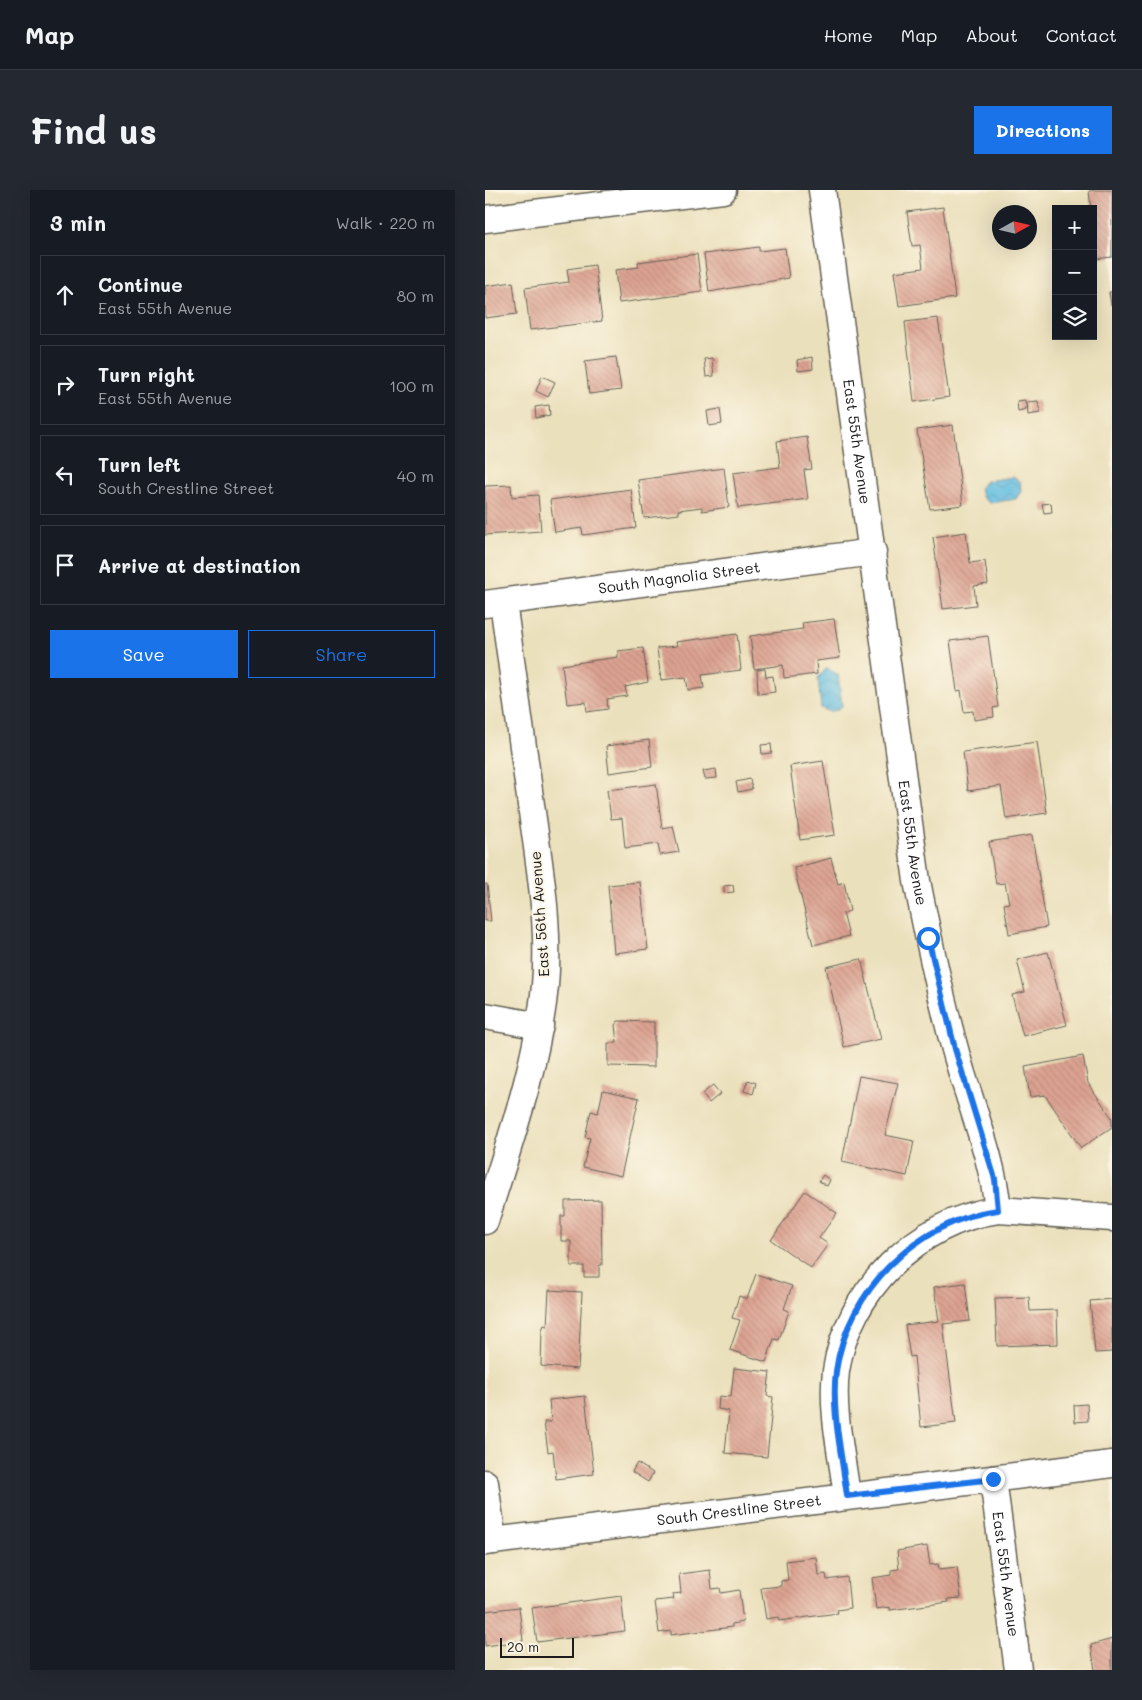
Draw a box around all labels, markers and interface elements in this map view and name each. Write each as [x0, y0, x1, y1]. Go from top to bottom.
text: Map [25, 19, 74, 50]
text: Home [824, 23, 873, 47]
text: Map [901, 23, 937, 47]
text: About [965, 23, 1018, 47]
text: Contact [1046, 23, 1117, 47]
button: Directions [974, 106, 1112, 154]
text: Find us [30, 107, 157, 153]
north arrow [992, 205, 1037, 250]
map controls [1052, 205, 1097, 340]
button: + [1052, 205, 1097, 250]
text: 3 min [50, 209, 106, 236]
text: Walk · 220 m [336, 212, 435, 233]
button: − [1052, 250, 1097, 295]
text: Continue [98, 272, 183, 297]
icon: ahead [51, 281, 79, 309]
text: 80 m [397, 285, 434, 306]
button: layers [1052, 295, 1097, 340]
text: East 55th Avenue [98, 297, 232, 318]
text: Turn right [98, 362, 195, 387]
icon: right [51, 371, 79, 399]
text: 100 m [389, 375, 434, 396]
street label: East 55th Avenue [839, 378, 876, 505]
text: East 55th Avenue [98, 387, 232, 408]
text: Turn left [98, 452, 181, 477]
icon: left [51, 461, 79, 489]
text: 40 m [397, 465, 434, 486]
text: South Crestline Street [98, 477, 274, 498]
icon: arrive [51, 551, 79, 579]
text: Arrive at destination [98, 553, 301, 578]
street label: South Magnolia Street [597, 556, 761, 598]
button: Save [50, 630, 238, 678]
button: Share [248, 630, 435, 678]
street label: East 55th Avenue [894, 779, 933, 907]
street label: East 56th Avenue [525, 850, 553, 978]
route start [917, 927, 940, 950]
route end [982, 1468, 1005, 1491]
street label: South Crestline Street [656, 1489, 822, 1530]
street label: East 55th Avenue [988, 1510, 1025, 1638]
scale bar [500, 1635, 574, 1658]
text: 20 m [507, 1637, 539, 1656]

